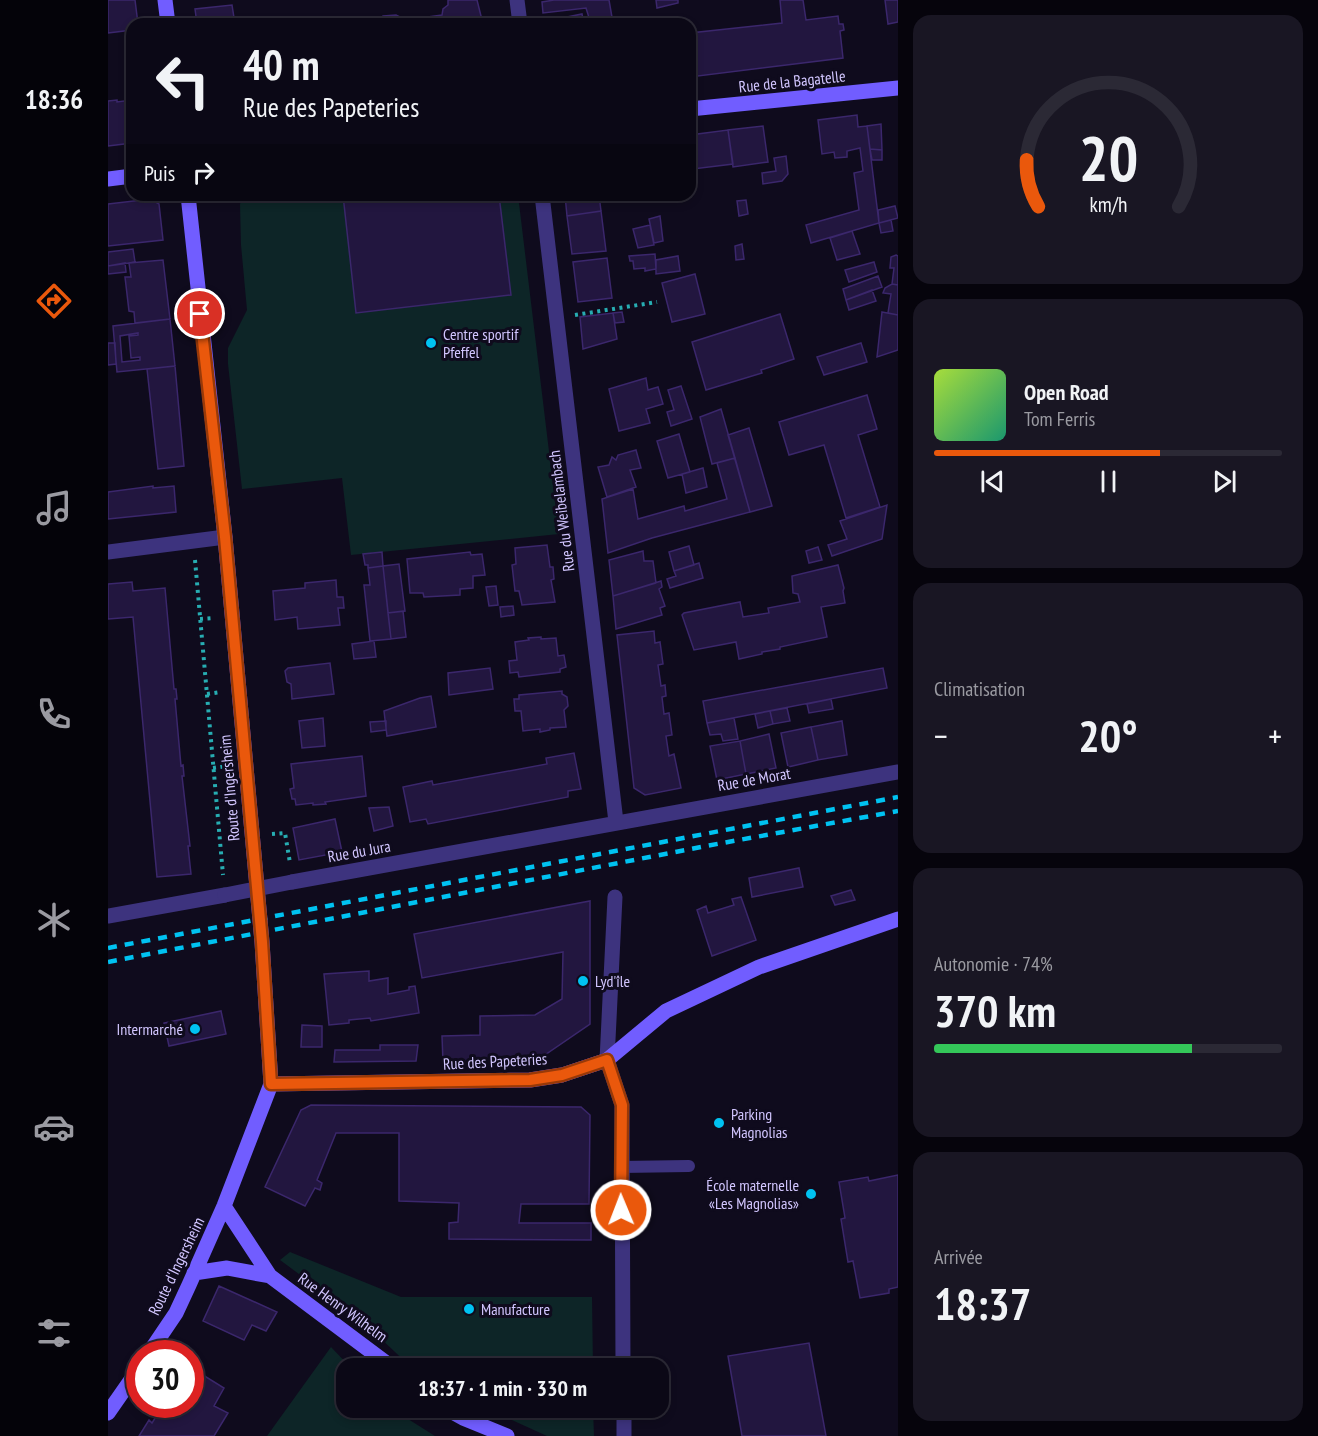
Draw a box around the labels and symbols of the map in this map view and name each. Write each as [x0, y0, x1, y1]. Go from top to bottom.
street label: Rue de la Bagatelle [738, 65, 846, 97]
pin [174, 288, 225, 339]
place label: Centre sportif Pfeffel [443, 324, 519, 362]
marker: Centre sportif Pfeffel [424, 336, 438, 350]
street label: Rue du Weibelambach [544, 449, 578, 573]
street label: Route d'Ingersheim [214, 734, 244, 842]
street label: Rue de Morat [716, 763, 793, 795]
street label: Rue du Jura [326, 836, 392, 866]
place label: Lyd'île [595, 971, 630, 991]
marker: Lyd'île [576, 974, 590, 988]
place label: Intermarché [116, 1019, 183, 1039]
marker: Intermarché [188, 1022, 202, 1036]
street label: Rue des Papeteries [442, 1048, 548, 1074]
place label: Parking Magnolias [731, 1104, 787, 1142]
marker: Parking Magnolias [712, 1116, 726, 1130]
place label: École maternelle «Les Magnolias» [706, 1175, 799, 1213]
position arrow [589, 1178, 653, 1242]
marker: École maternelle «Les Magnolias» [804, 1187, 818, 1201]
street label: Route d'Ingersheim [144, 1214, 208, 1318]
street label: Rue Henry Wilhelm [294, 1268, 392, 1346]
place label: Manufacture [481, 1299, 550, 1319]
marker: Manufacture [462, 1302, 476, 1316]
speed limit sign: 30 [126, 1340, 204, 1418]

